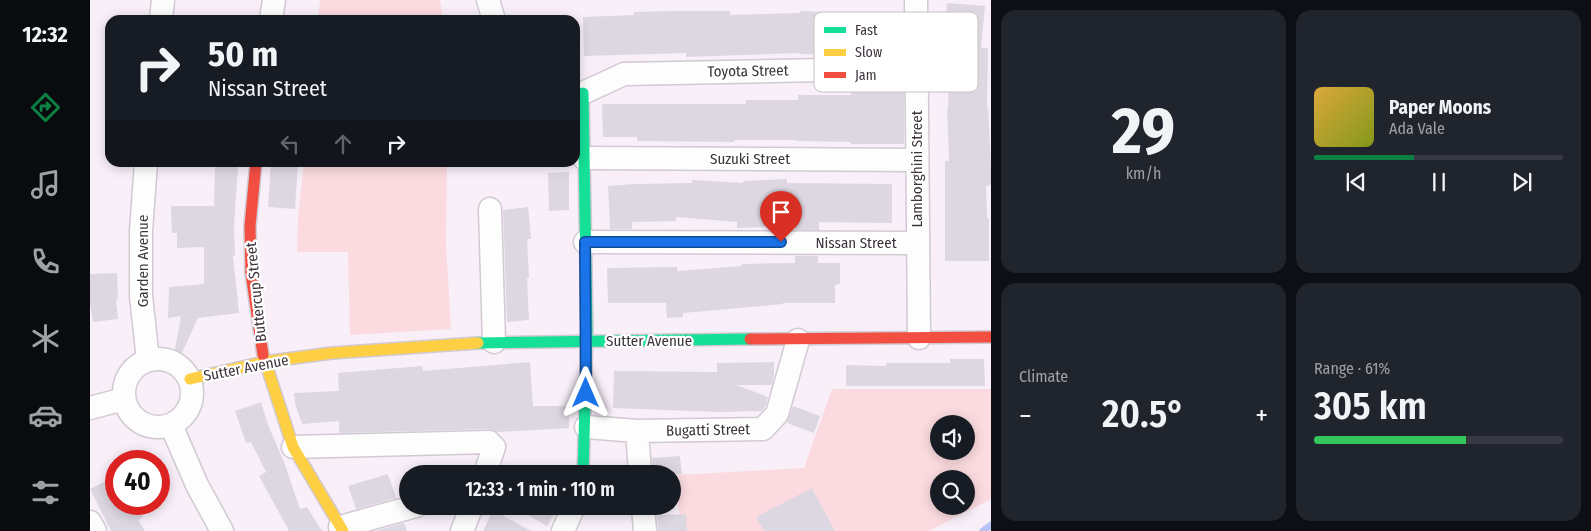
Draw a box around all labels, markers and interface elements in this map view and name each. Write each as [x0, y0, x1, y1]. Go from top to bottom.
legend [814, 12, 978, 92]
text: 12:32 [22, 21, 68, 48]
text: Fast [855, 22, 878, 39]
text: 50 m [208, 33, 278, 75]
icon: right [125, 35, 190, 100]
text: Slow [855, 44, 882, 61]
street label: Toyota Street [707, 61, 789, 81]
text: Jam [855, 67, 876, 84]
text: Nissan Street [208, 75, 327, 102]
icon: directions [28, 90, 63, 125]
text: 29 [1112, 92, 1175, 170]
text: Paper Moons [1389, 96, 1491, 119]
street label: Lamborghini Street [908, 110, 926, 228]
text: Ada Vale [1389, 119, 1445, 138]
icon: left [276, 130, 304, 158]
icon: ahead [329, 130, 357, 158]
icon: right [382, 130, 410, 158]
street label: Suzuki Street [710, 150, 790, 168]
text: km/h [1126, 164, 1161, 183]
icon: music [28, 167, 63, 202]
icon: previous [1342, 168, 1370, 196]
icon: pause [1425, 168, 1453, 196]
icon: next [1508, 168, 1536, 196]
pin [760, 191, 802, 242]
icon: arrive [767, 198, 795, 226]
street label: Garden Avenue [134, 215, 152, 307]
street label: Nissan Street [815, 234, 897, 252]
street label: Buttercup Street [242, 241, 270, 343]
icon: phone [28, 244, 63, 279]
icon: climate [28, 321, 63, 356]
street label: Sutter Avenue [606, 332, 692, 350]
street label: Sutter Avenue [202, 351, 290, 385]
text: Range · 61% [1314, 359, 1390, 378]
position arrow [559, 366, 611, 418]
text: Climate [1019, 367, 1068, 386]
text: 305 km [1314, 383, 1427, 429]
text: 20.5° [1102, 391, 1185, 437]
icon: car [28, 398, 63, 433]
text: − [1019, 399, 1032, 432]
text: + [1255, 399, 1268, 432]
map controls [930, 415, 975, 515]
button: sound [930, 415, 975, 460]
street label: Bugatti Street [666, 420, 750, 440]
speed limit sign: 40 [105, 450, 170, 515]
button: search [930, 470, 975, 515]
icon: filters [28, 475, 63, 510]
text: 12:33 · 1 min · 110 m [465, 478, 615, 501]

